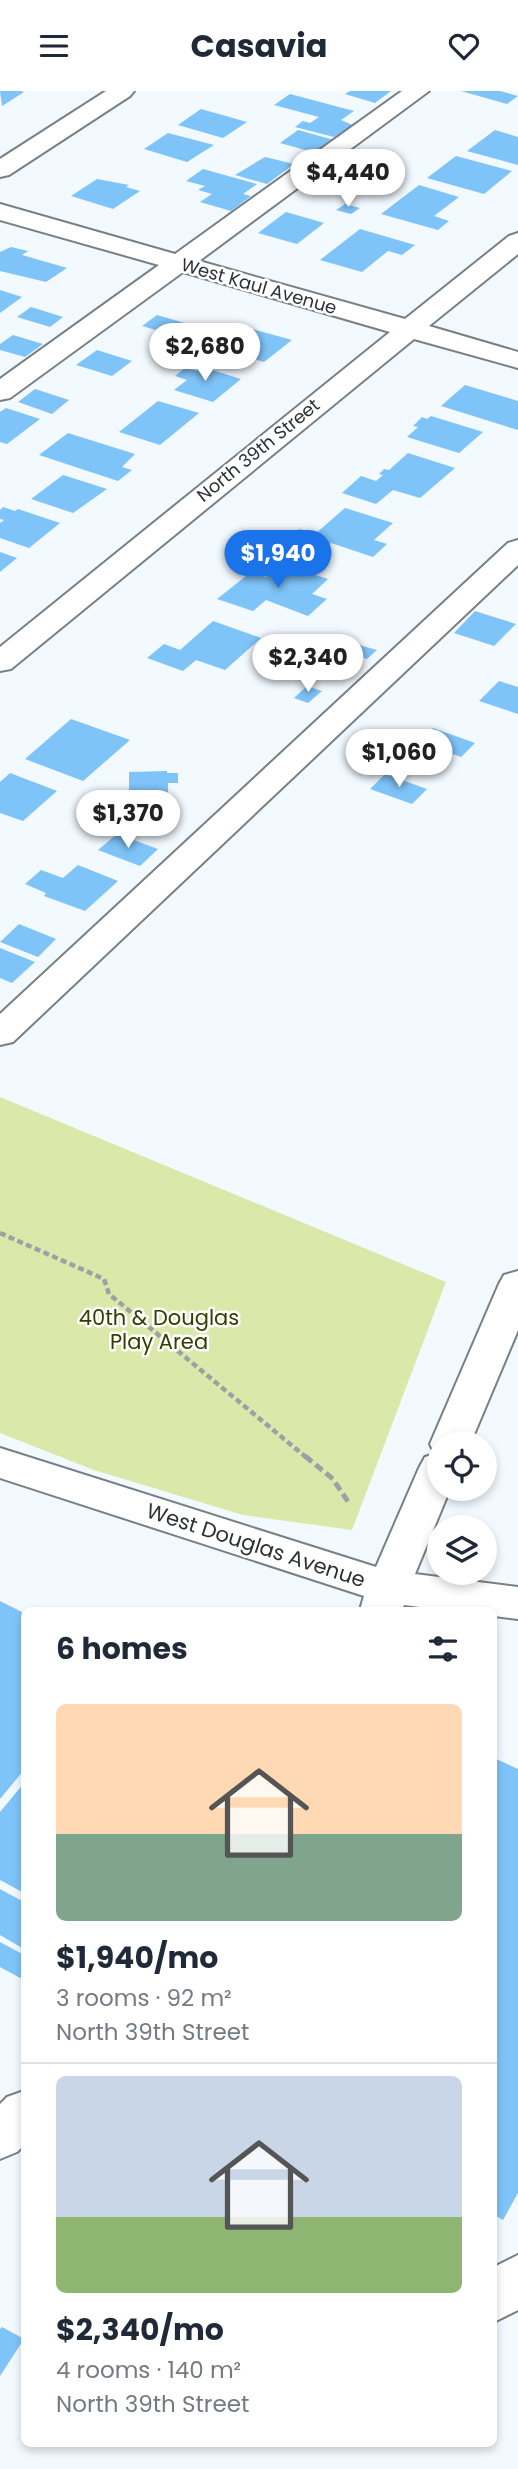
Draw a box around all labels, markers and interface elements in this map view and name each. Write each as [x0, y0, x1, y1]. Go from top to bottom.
text: Casavia [191, 23, 327, 68]
icon: menu [35, 27, 73, 65]
icon: heart [445, 27, 483, 65]
pin: $4,440 [291, 149, 405, 209]
text: $4,440 [306, 156, 390, 188]
street label: West Kaul Avenue [178, 252, 340, 320]
pin: $2,680 [148, 323, 262, 383]
text: $2,680 [165, 330, 245, 362]
street label: North 39th Street [191, 393, 325, 507]
pin: $1,940 [221, 531, 335, 590]
text: $1,940 [240, 537, 316, 569]
pin: $2,340 [251, 635, 365, 694]
text: $2,340 [268, 641, 348, 673]
pin: $1,060 [342, 729, 456, 789]
text: $1,060 [361, 736, 437, 768]
pin: $1,370 [71, 791, 185, 850]
text: $1,370 [92, 797, 164, 829]
park label: 40th & Douglas Play Area [79, 1303, 239, 1356]
map controls [427, 1431, 497, 1585]
button: locate [427, 1431, 497, 1501]
street label: West Douglas Avenue [143, 1496, 369, 1594]
button: layers [427, 1515, 497, 1585]
text: 6 homes [56, 1627, 188, 1670]
icon: filters [424, 1630, 462, 1668]
icon: home [196, 1750, 322, 1876]
text: $1,940/mo [56, 1936, 218, 1979]
text: 3 rooms · 92 m² [56, 1982, 232, 2014]
text: North 39th Street [56, 2016, 249, 2048]
icon: home [196, 2122, 322, 2248]
text: $2,340/mo [56, 2308, 224, 2351]
text: 4 rooms · 140 m² [56, 2354, 241, 2386]
text: North 39th Street [56, 2388, 249, 2420]

